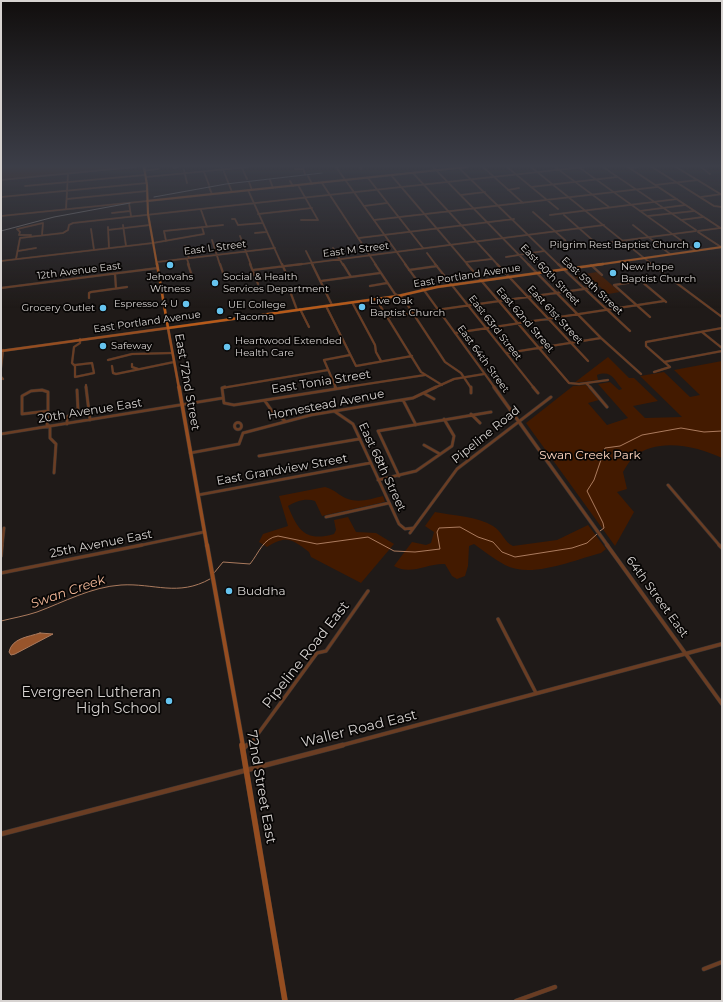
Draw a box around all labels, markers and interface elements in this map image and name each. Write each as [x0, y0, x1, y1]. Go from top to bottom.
street label: East L Street [183, 238, 247, 258]
place label: Pilgrim Rest Baptist Church [550, 239, 689, 251]
street label: East M Street [322, 240, 390, 260]
marker: Pilgrim Rest Baptist Church [692, 240, 702, 250]
street label: East 60th Street [518, 242, 582, 308]
street label: East 59th Street [559, 254, 625, 318]
street label: 12th Avenue East [36, 260, 122, 282]
marker: Jehovahs Witness [165, 260, 175, 270]
place label: New Hope Baptist Church [621, 261, 696, 284]
street label: East Portland Avenue [413, 262, 521, 290]
marker: New Hope Baptist Church [608, 268, 618, 278]
place label: Jehovahs Witness [147, 271, 193, 294]
place label: Social & Health Services Department [223, 271, 329, 294]
marker: Social & Health Services Department [210, 278, 220, 288]
street label: East 61st Street [525, 283, 585, 347]
street label: East 62nd Street [493, 285, 557, 355]
street label: East 63rd Street [466, 293, 524, 363]
place label: Live Oak Baptist Church [370, 295, 445, 318]
place label: Espresso 4 U [114, 298, 178, 310]
marker: Espresso 4 U [181, 299, 191, 309]
place label: UEI College - Tacoma [228, 299, 286, 322]
place label: Grocery Outlet [22, 302, 95, 314]
marker: Live Oak Baptist Church [357, 302, 367, 312]
marker: Grocery Outlet [98, 303, 108, 313]
marker: UEI College - Tacoma [215, 306, 225, 316]
street label: East Portland Avenue [93, 309, 201, 335]
street label: East 64th Street [455, 323, 511, 395]
street label: East 72nd Street [171, 332, 203, 432]
place label: Heartwood Extended Health Care [235, 335, 342, 358]
place label: Safeway [111, 340, 152, 352]
marker: Safeway [98, 341, 108, 351]
marker: Heartwood Extended Health Care [222, 342, 232, 352]
street label: East Tonia Street [270, 367, 372, 397]
street label: Homestead Avenue [266, 387, 386, 423]
street label: 20th Avenue East [37, 396, 143, 426]
street label: Pipeline Road [449, 403, 523, 467]
street label: East 68th Street [355, 420, 409, 514]
park label: Swan Creek Park [539, 448, 641, 462]
street label: East Grandview Street [215, 451, 349, 489]
street label: 25th Avenue East [49, 527, 153, 561]
street label: 64th Street East [623, 554, 691, 640]
water label: Swan Creek [29, 572, 107, 612]
place label: Buddha [237, 584, 286, 598]
marker: Buddha [224, 586, 234, 596]
street label: Pipeline Road East [259, 598, 353, 712]
place label: Evergreen Lutheran High School [22, 685, 161, 718]
marker: Evergreen Lutheran High School [164, 696, 174, 706]
street label: Waller Road East [299, 707, 419, 751]
street label: 72nd Street East [243, 729, 279, 845]

